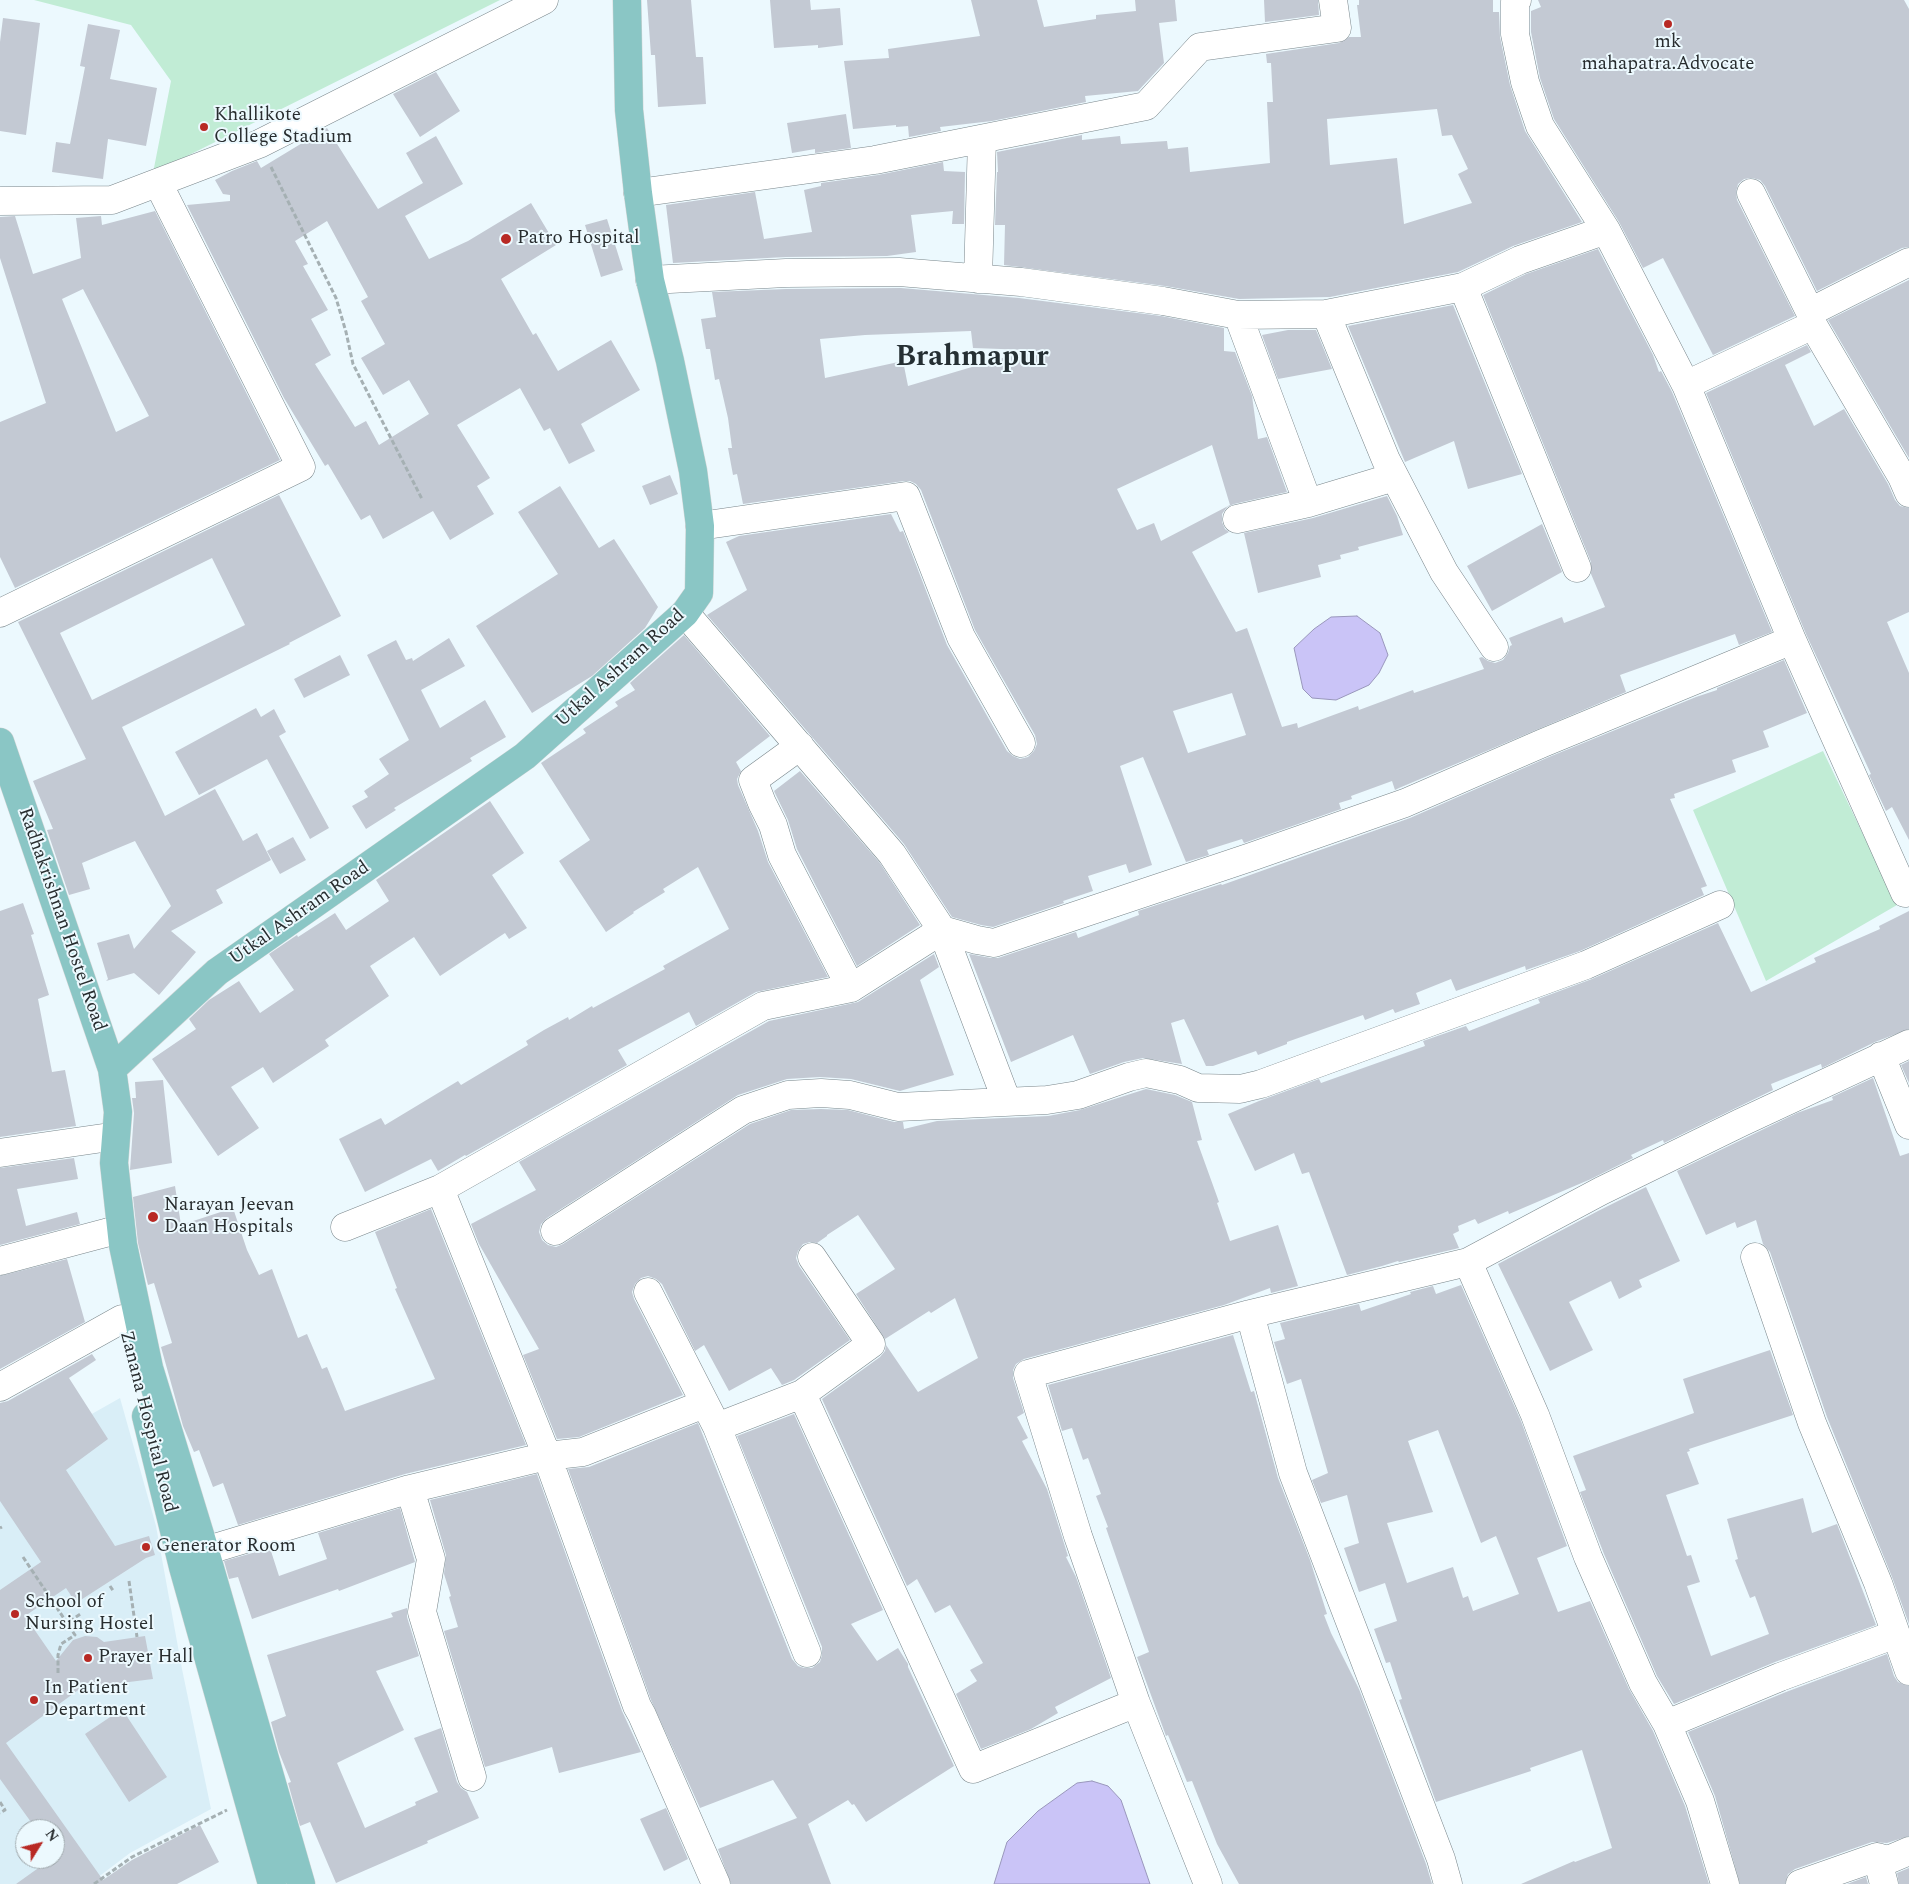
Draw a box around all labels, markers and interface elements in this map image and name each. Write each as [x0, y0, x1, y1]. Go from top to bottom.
marker: mk mahapatra.Advocate [1662, 18, 1674, 30]
place label: mk mahapatra.Advocate [1582, 32, 1754, 76]
place label: Khallikote College Stadium [214, 105, 352, 149]
marker: Khallikote College Stadium [198, 121, 210, 133]
place label: Patro Hospital [517, 228, 640, 250]
marker: Patro Hospital [499, 232, 513, 246]
district label: Brahmapur [895, 342, 1049, 376]
street label: Utkal Ashram Road [552, 605, 690, 733]
street label: Radhakrishnan Hostel Road [12, 805, 110, 1035]
street label: Utkal Ashram Road [225, 857, 375, 971]
place label: Narayan Jeevan Daan Hospitals [164, 1195, 294, 1239]
marker: Narayan Jeevan Daan Hospitals [146, 1210, 160, 1224]
street label: Zanana Hospital Road [113, 1329, 181, 1515]
place label: Generator Room [156, 1536, 296, 1558]
marker: Generator Room [140, 1541, 152, 1553]
place label: School of Nursing Hostel [25, 1592, 154, 1636]
marker: School of Nursing Hostel [9, 1608, 21, 1620]
place label: Prayer Hall [98, 1647, 193, 1669]
marker: Prayer Hall [82, 1652, 94, 1664]
place label: In Patient Department [44, 1678, 146, 1722]
marker: In Patient Department [28, 1694, 40, 1706]
north arrow [15, 1819, 65, 1869]
text: N [40, 1825, 64, 1846]

